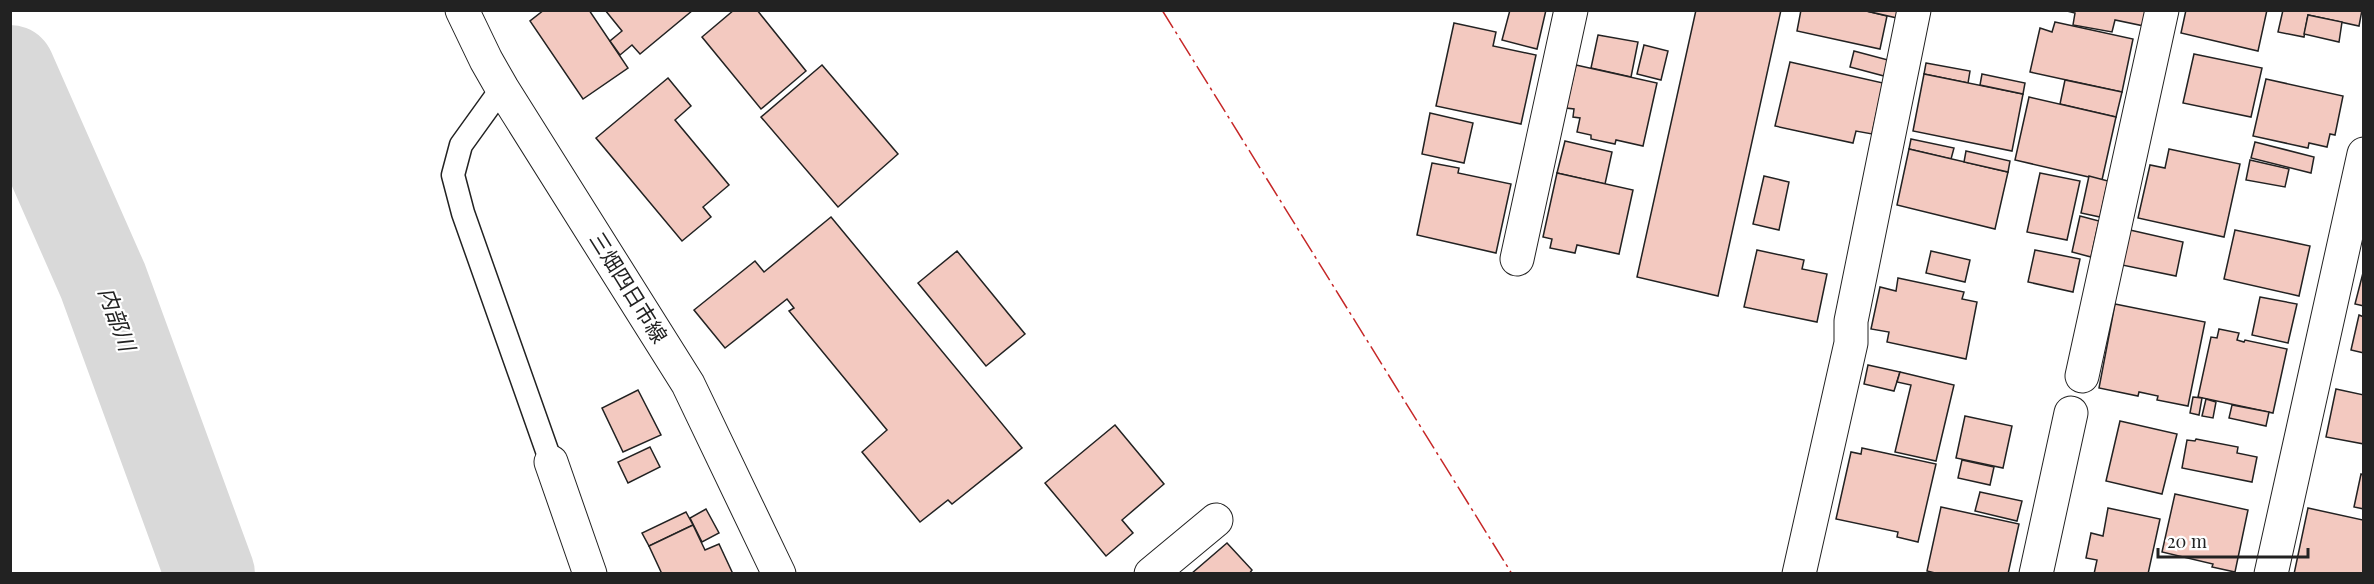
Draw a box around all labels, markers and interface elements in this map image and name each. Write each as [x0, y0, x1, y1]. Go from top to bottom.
street label: 三畑四日市線 [584, 226, 675, 348]
water label: 内部川 [93, 283, 144, 357]
scale bar [2158, 521, 2308, 559]
text: 20 m [2167, 529, 2207, 553]

